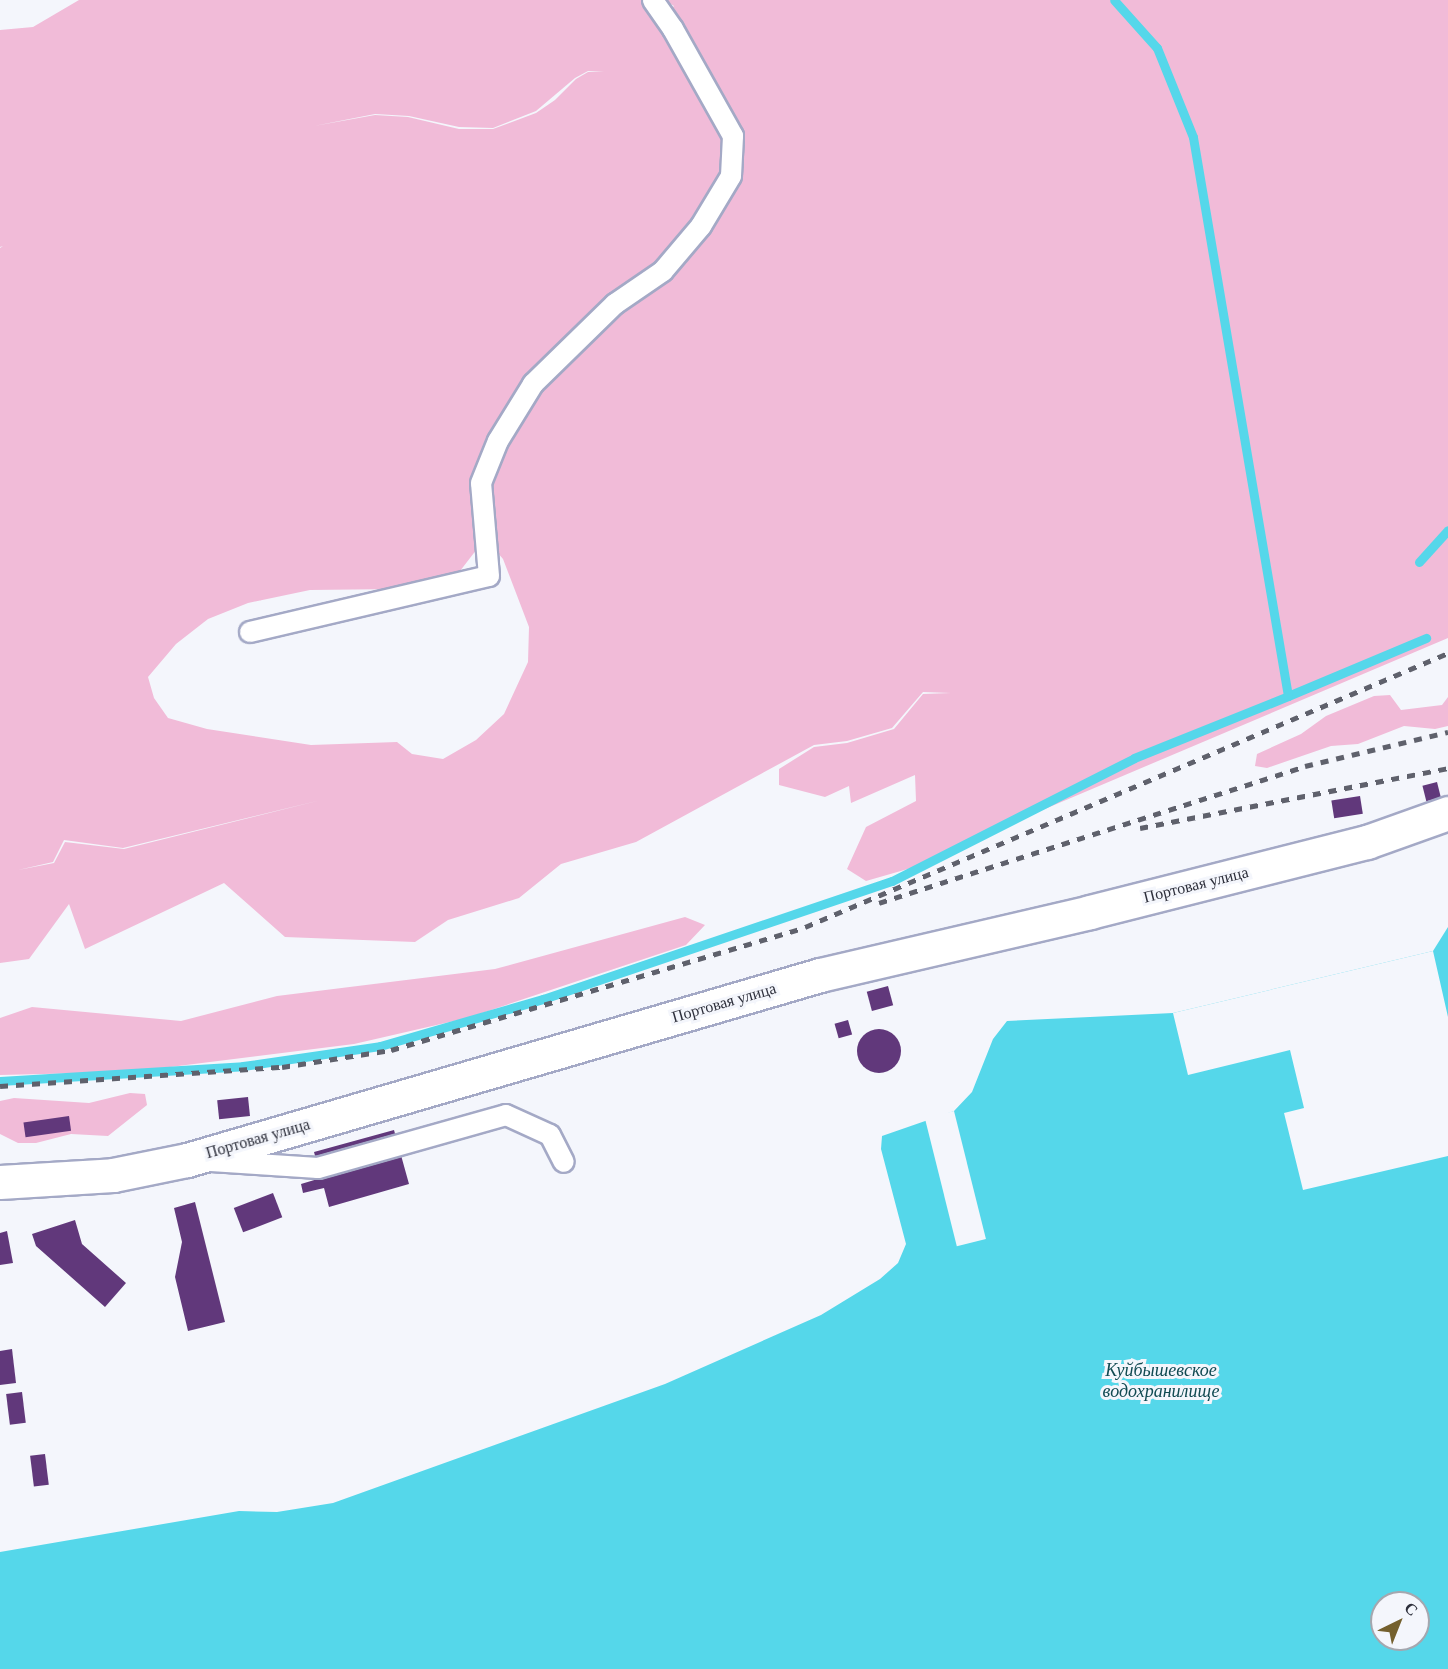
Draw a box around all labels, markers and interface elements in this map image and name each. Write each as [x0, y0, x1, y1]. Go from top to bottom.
street label: Портовая улица [1142, 863, 1250, 907]
street label: Портовая улица [670, 979, 778, 1027]
street label: Портовая улица [204, 1115, 312, 1163]
water label: Куйбышевское водохранилище [1103, 1360, 1219, 1402]
north arrow [1370, 1591, 1430, 1651]
text: С [1401, 1599, 1421, 1619]

